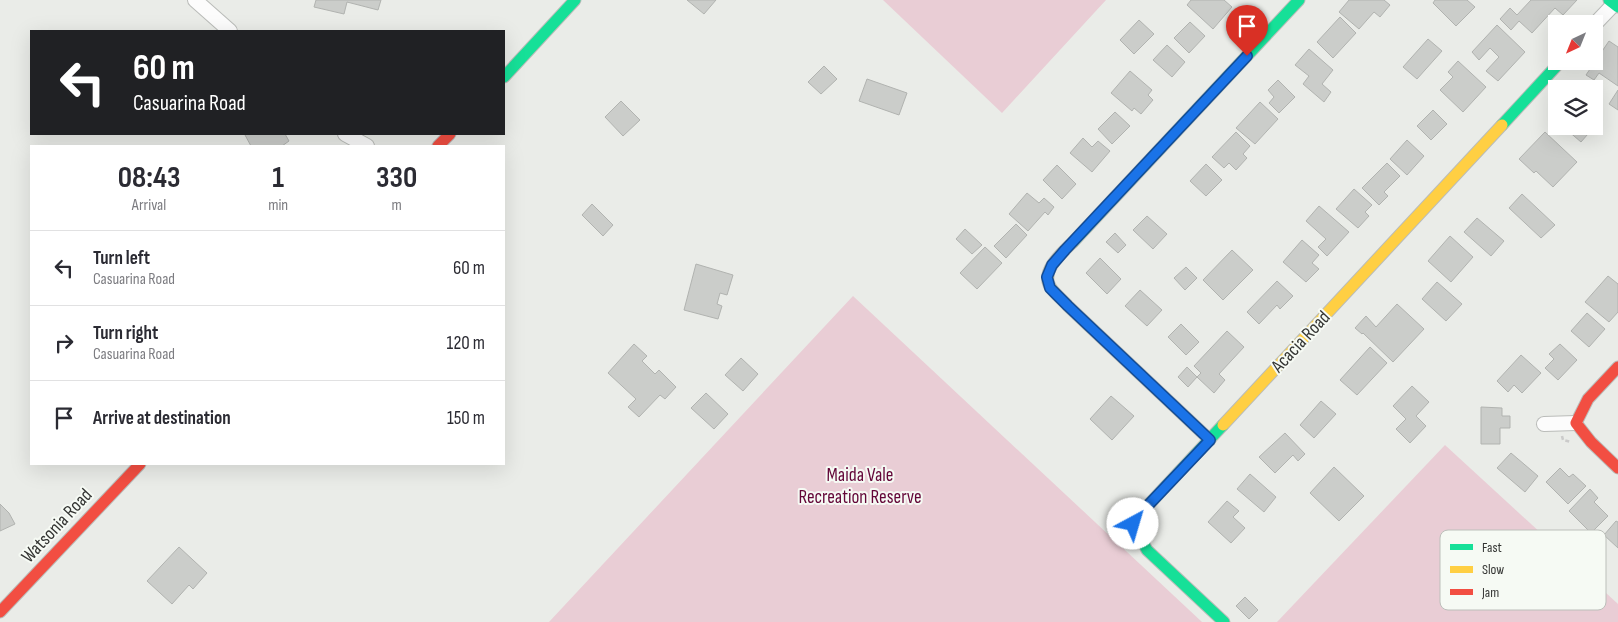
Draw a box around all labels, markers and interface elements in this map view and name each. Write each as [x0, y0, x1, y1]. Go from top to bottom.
pin [1226, 5, 1268, 56]
icon: arrive [1233, 12, 1261, 40]
north arrow [1548, 15, 1602, 70]
map controls [1548, 15, 1603, 135]
text: 60 m [133, 47, 195, 90]
icon: left [50, 50, 115, 115]
button: layers [1548, 80, 1603, 135]
text: Casuarina Road [133, 90, 246, 117]
text: 08:43 [118, 160, 180, 196]
text: 1 [272, 160, 284, 196]
text: 330 [376, 160, 417, 196]
text: Arrival [132, 196, 166, 215]
text: min [268, 196, 288, 215]
text: m [391, 196, 402, 215]
text: Turn left [93, 247, 150, 270]
icon: left [50, 254, 78, 282]
text: 60 m [453, 257, 485, 280]
text: Casuarina Road [93, 270, 175, 289]
street label: Acacia Road [1266, 306, 1335, 378]
text: Turn right [93, 322, 158, 345]
icon: right [50, 329, 78, 357]
text: 120 m [447, 332, 485, 355]
text: Casuarina Road [93, 345, 175, 364]
icon: arrive [50, 404, 78, 432]
text: Arrive at destination [93, 407, 231, 430]
text: 150 m [447, 407, 485, 430]
park label: Maida Vale Recreation Reserve [798, 464, 922, 509]
street label: Watsonia Road [17, 484, 97, 568]
position arrow [1106, 497, 1158, 549]
legend [1440, 530, 1606, 610]
text: Fast [1482, 539, 1502, 556]
text: Slow [1482, 561, 1504, 578]
text: Jam [1481, 584, 1499, 601]

